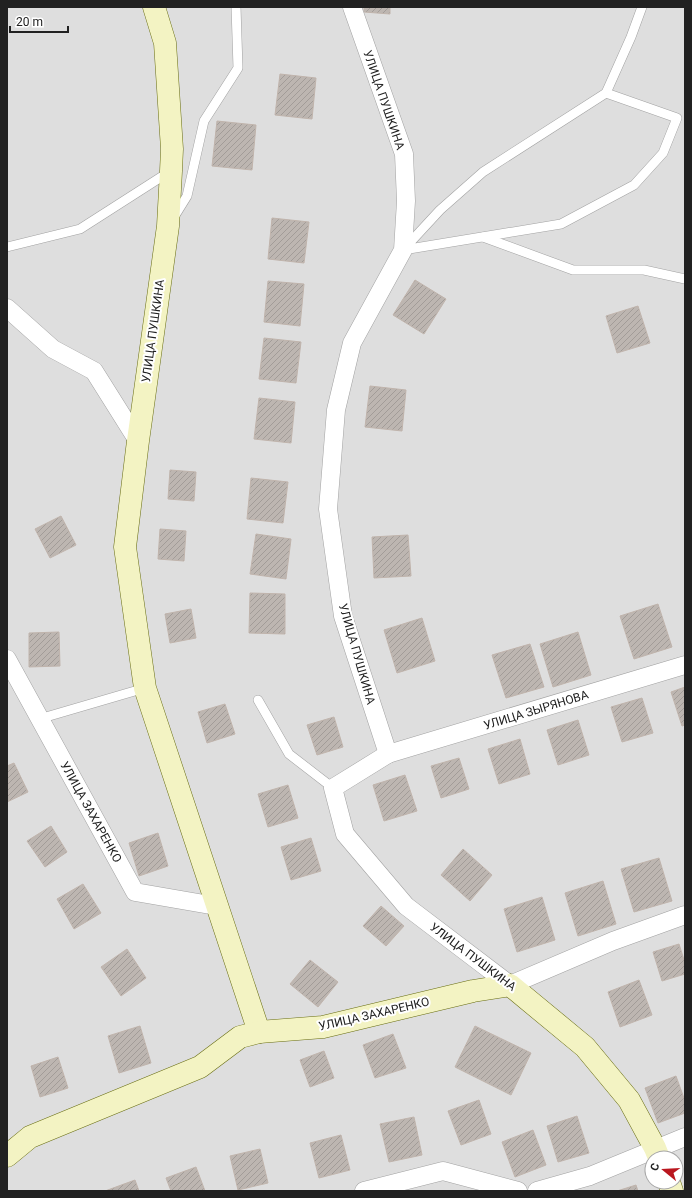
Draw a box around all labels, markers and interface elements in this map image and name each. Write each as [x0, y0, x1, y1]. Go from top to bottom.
scale bar [10, 8, 68, 34]
text: 20 m [16, 15, 43, 29]
street label: УЛИЦА ПУШКИНА [360, 48, 408, 152]
street label: УЛИЦА ПУШКИНА [139, 278, 167, 384]
street label: УЛИЦА ПУШКИНА [336, 602, 378, 706]
street label: УЛИЦА ЗЫРЯНОВА [482, 687, 590, 733]
street label: УЛИЦА ЗАХАРЕНКО [57, 759, 125, 865]
street label: УЛИЦА ПУШКИНА [427, 920, 519, 994]
street label: УЛИЦА ЗАХАРЕНКО [317, 994, 431, 1034]
north arrow [644, 1150, 684, 1190]
text: С [648, 1162, 662, 1172]

